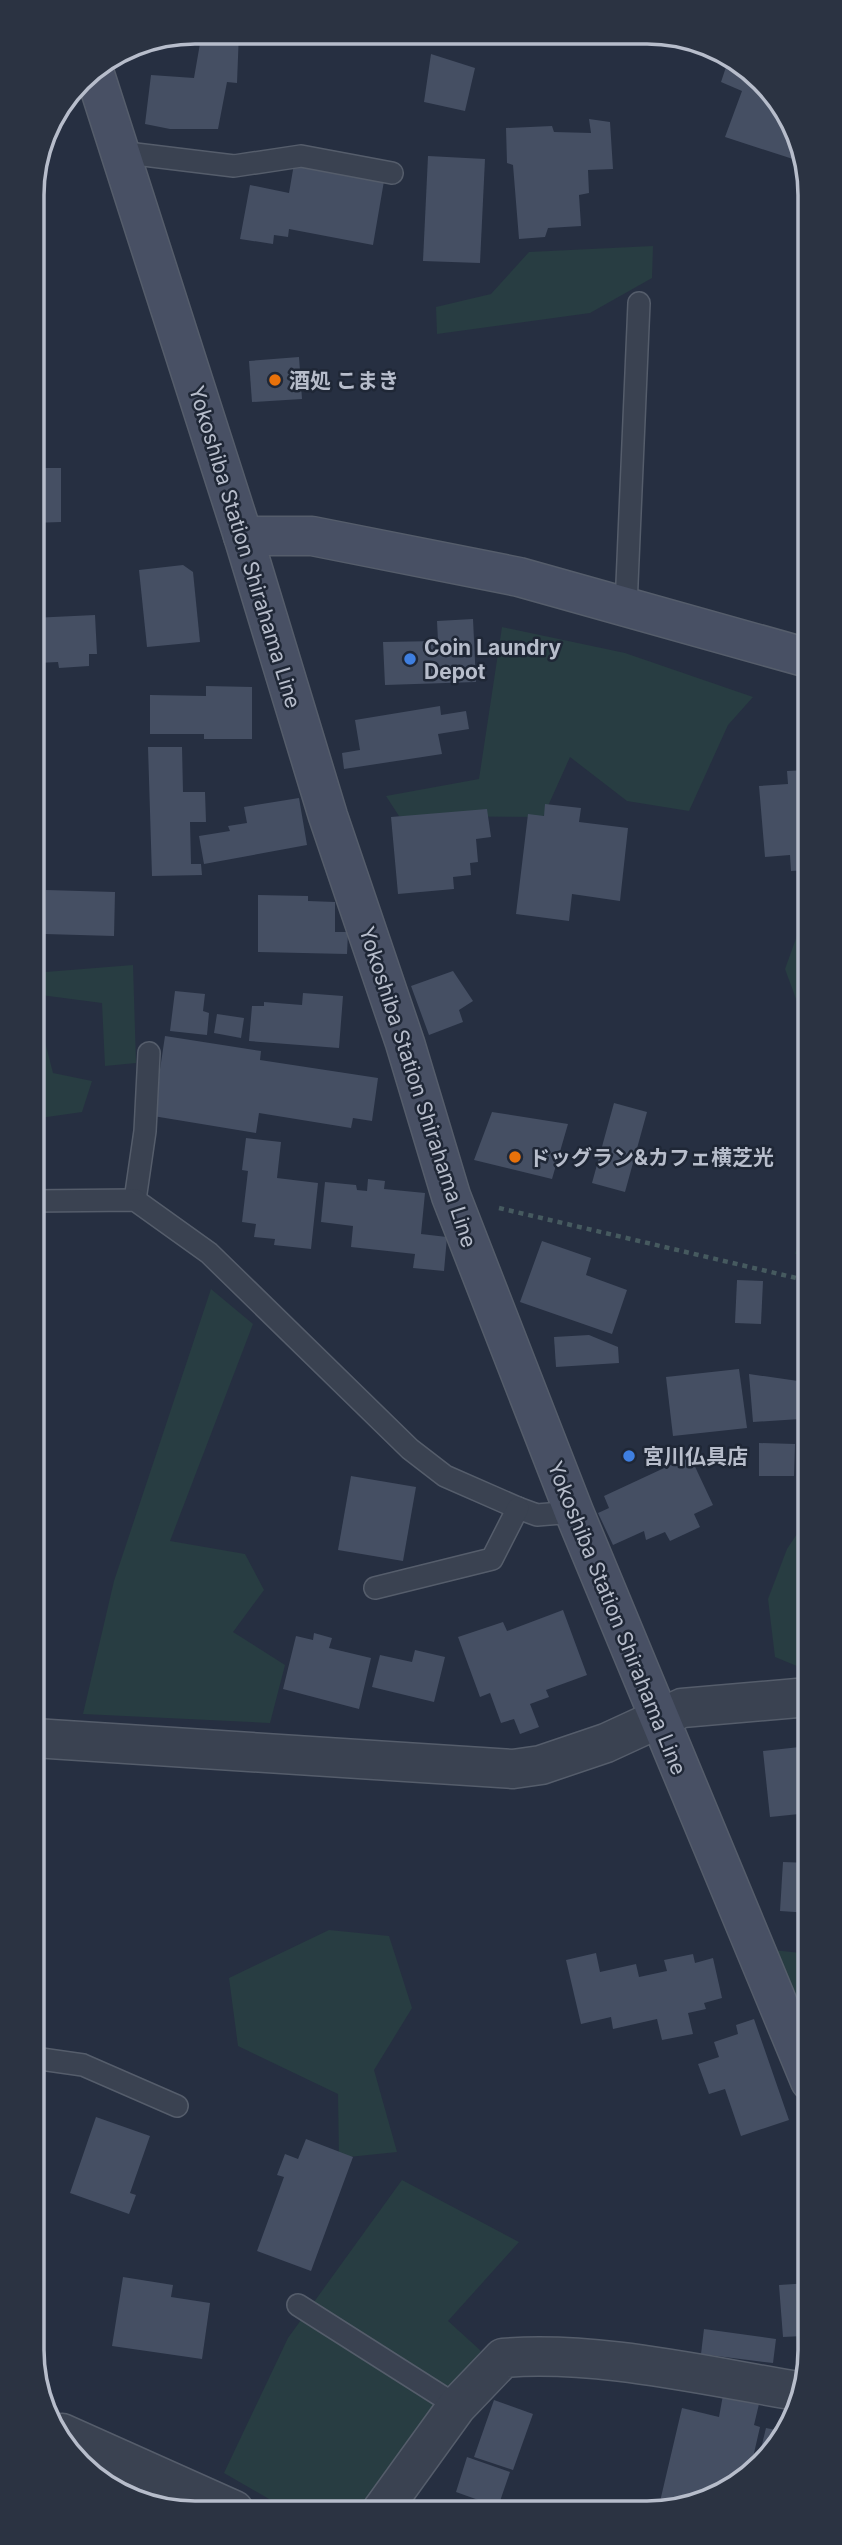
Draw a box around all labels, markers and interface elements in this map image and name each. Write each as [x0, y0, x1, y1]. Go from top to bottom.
place label: 酒処 こまき [289, 368, 399, 393]
marker: 酒処 こまき [267, 372, 283, 388]
street label: Yokoshiba Station Shirahama Line [184, 383, 306, 711]
place label: Coin Laundry Depot [424, 635, 561, 684]
marker: Coin Laundry Depot [402, 651, 418, 667]
street label: Yokoshiba Station Shirahama Line [354, 923, 482, 1251]
place label: ドッグラン&カフェ横芝光 [529, 1145, 774, 1170]
marker: ドッグラン&カフェ横芝光 [507, 1149, 523, 1165]
place label: 宮川仏具店 [643, 1444, 748, 1469]
marker: 宮川仏具店 [621, 1448, 637, 1464]
street label: Yokoshiba Station Shirahama Line [542, 1458, 692, 1778]

